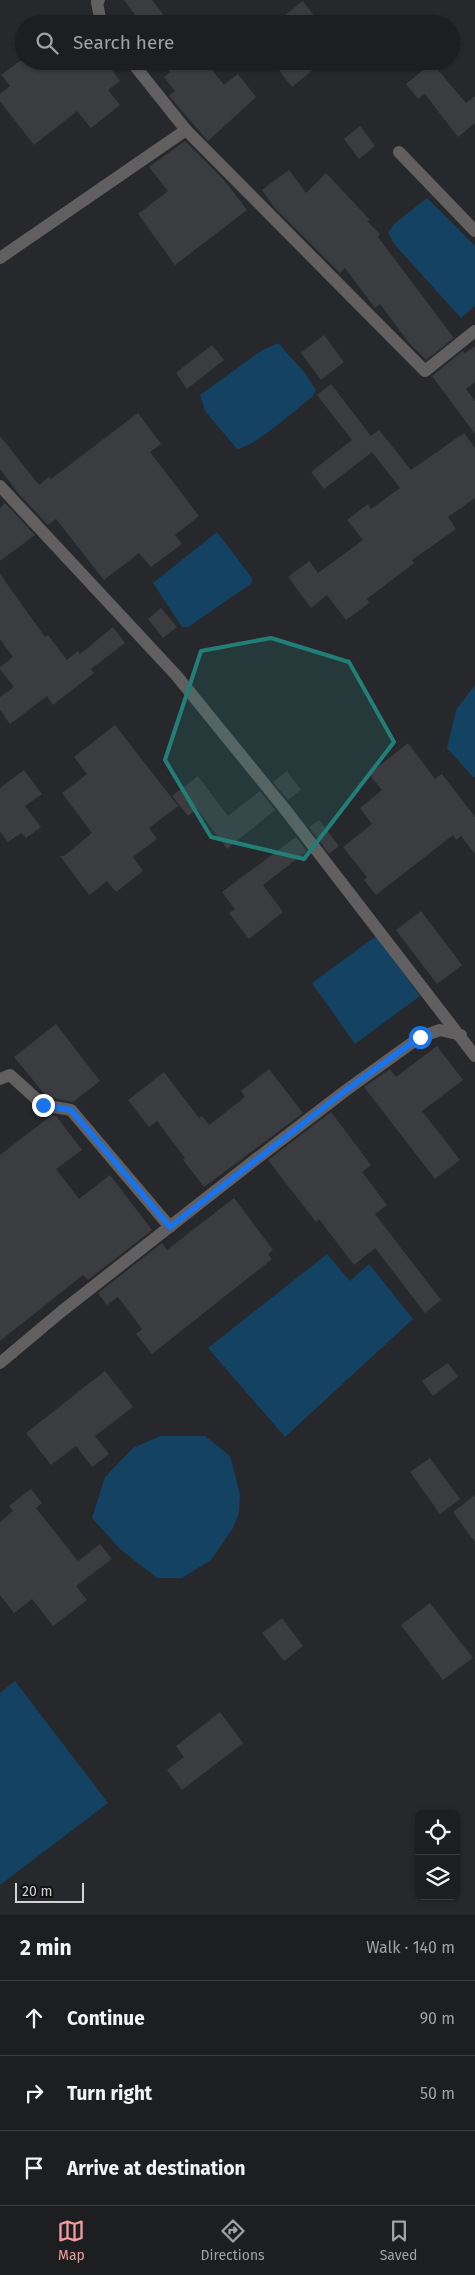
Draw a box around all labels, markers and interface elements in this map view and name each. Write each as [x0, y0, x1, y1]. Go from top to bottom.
search box [15, 15, 460, 70]
icon: search [33, 29, 61, 57]
text: Search here [73, 31, 174, 54]
route start [409, 1026, 432, 1049]
route end [32, 1094, 55, 1117]
map controls [415, 1810, 460, 1900]
button: locate [415, 1810, 460, 1855]
button: layers [415, 1855, 460, 1900]
scale bar [15, 1880, 84, 1903]
text: 20 m [22, 1883, 52, 1900]
text: 2 min [20, 1935, 72, 1961]
text: Walk · 140 m [366, 1938, 455, 1957]
icon: ahead [20, 2004, 48, 2032]
text: Continue [67, 2007, 145, 2030]
text: 90 m [420, 2009, 455, 2028]
icon: right [20, 2079, 48, 2107]
text: Turn right [67, 2082, 152, 2105]
text: 50 m [420, 2084, 455, 2103]
icon: arrive [20, 2154, 48, 2182]
text: Arrive at destination [67, 2157, 246, 2180]
tab: Map [57, 2217, 85, 2264]
tab: Directions [200, 2217, 265, 2264]
tab: Saved [380, 2217, 418, 2264]

